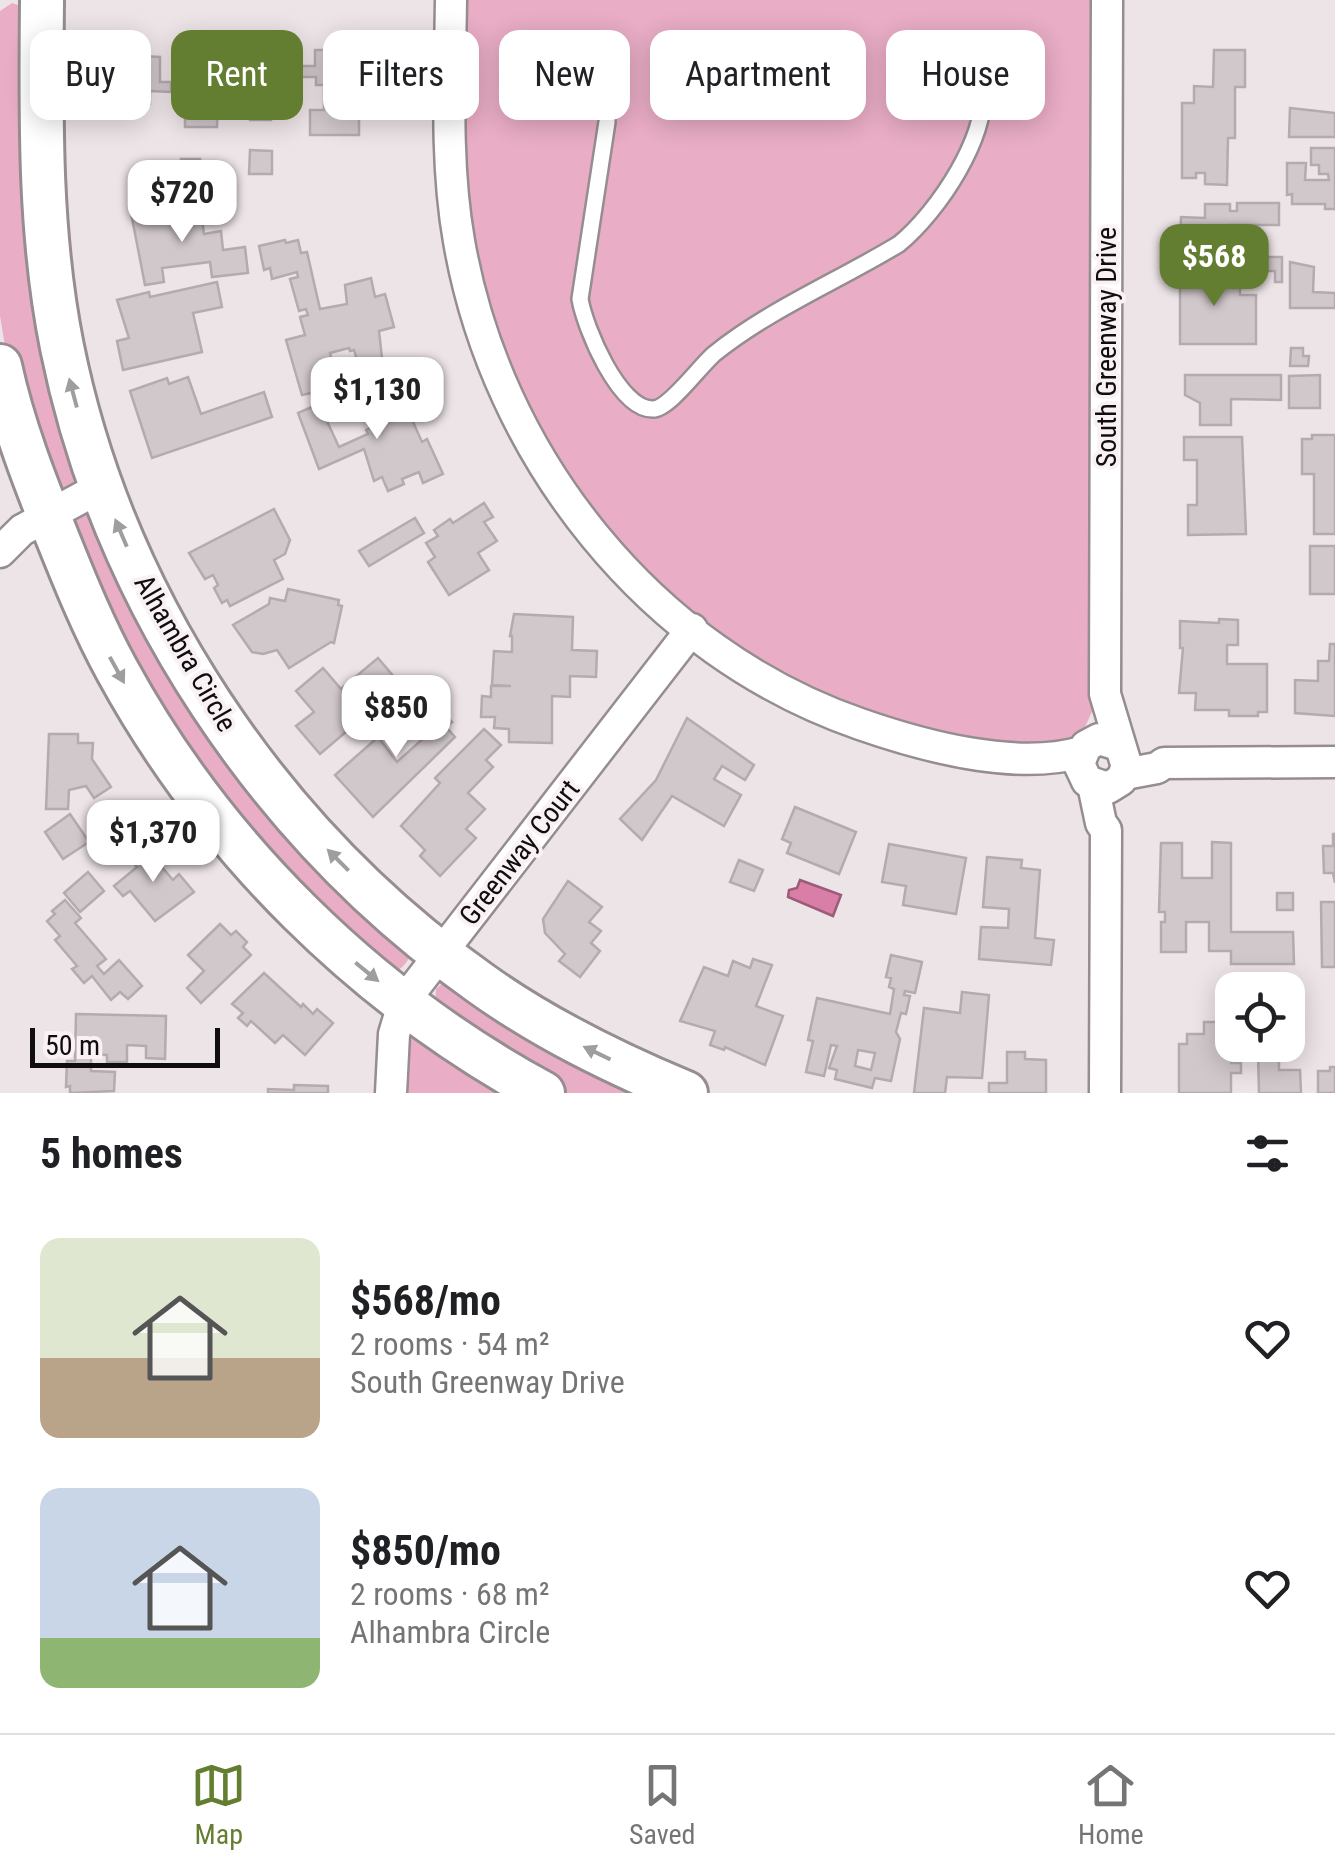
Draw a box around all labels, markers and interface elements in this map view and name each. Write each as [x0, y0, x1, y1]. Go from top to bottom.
chip: Buy [30, 30, 151, 120]
chip: Rent [171, 30, 303, 120]
chip: Filters [323, 30, 479, 120]
chip: New [499, 30, 630, 120]
chip: Apartment [650, 30, 866, 120]
chip: House [886, 30, 1045, 120]
pin: $720 [123, 160, 241, 245]
text: $720 [150, 173, 214, 211]
pin: $568 [1155, 224, 1273, 309]
street label: South Greenway Drive [1090, 227, 1123, 467]
text: $568 [1182, 237, 1246, 275]
pin: $1,130 [296, 357, 458, 442]
text: $1,130 [333, 370, 421, 408]
one-way arrow [65, 377, 81, 408]
one-way arrow [113, 518, 129, 548]
street label: Alhambra Circle [127, 569, 244, 737]
one-way arrow [108, 656, 126, 684]
pin: $850 [337, 675, 455, 760]
text: $850 [364, 688, 428, 726]
street label: Greenway Court [452, 773, 586, 931]
pin: $1,370 [72, 800, 234, 885]
text: $1,370 [109, 813, 197, 851]
one-way arrow [326, 849, 350, 873]
one-way arrow [355, 961, 380, 982]
map controls [1215, 972, 1305, 1062]
button: locate [1215, 972, 1305, 1062]
scale bar [30, 1023, 220, 1068]
text: 50 m [45, 1029, 100, 1062]
one-way arrow [583, 1045, 612, 1062]
icon: filters [1240, 1126, 1295, 1181]
text: 5 homes [40, 1129, 183, 1178]
text: $568/mo [350, 1276, 501, 1325]
icon: home [120, 1278, 240, 1398]
icon: heart [1240, 1311, 1295, 1366]
text: 2 rooms · 54 m² [350, 1325, 549, 1363]
text: South Greenway Drive [350, 1363, 625, 1401]
text: $850/mo [350, 1526, 501, 1575]
icon: home [120, 1528, 240, 1648]
icon: heart [1240, 1561, 1295, 1616]
text: 2 rooms · 68 m² [350, 1575, 549, 1613]
text: Alhambra Circle [350, 1613, 550, 1651]
tab: Map [191, 1758, 246, 1851]
tab: Saved [629, 1758, 695, 1851]
tab: Home [1078, 1758, 1144, 1851]

